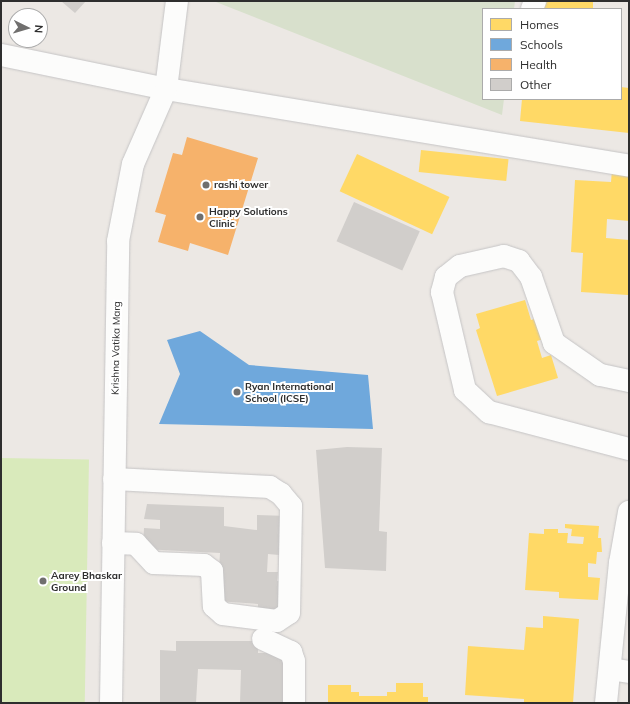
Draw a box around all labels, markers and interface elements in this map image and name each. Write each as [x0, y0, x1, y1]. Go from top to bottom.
north arrow [8, 8, 48, 48]
legend [482, 8, 622, 100]
text: Homes [520, 17, 559, 32]
text: N [32, 24, 46, 34]
text: Schools [520, 37, 563, 52]
text: Health [520, 57, 557, 72]
text: Other [520, 77, 551, 92]
place label: rashi tower [214, 179, 268, 191]
marker: rashi tower [201, 180, 211, 190]
place label: Happy Solutions Clinic [209, 205, 288, 228]
marker: Happy Solutions Clinic [194, 211, 206, 223]
street label: Krishna Vatika Marg [109, 301, 123, 395]
place label: Ryan International School (ICSE) [245, 380, 334, 404]
marker: Ryan International School (ICSE) [232, 387, 242, 397]
place label: Aarey Bhaskar Ground [51, 569, 122, 592]
marker: Aarey Bhaskar Ground [38, 576, 48, 586]

